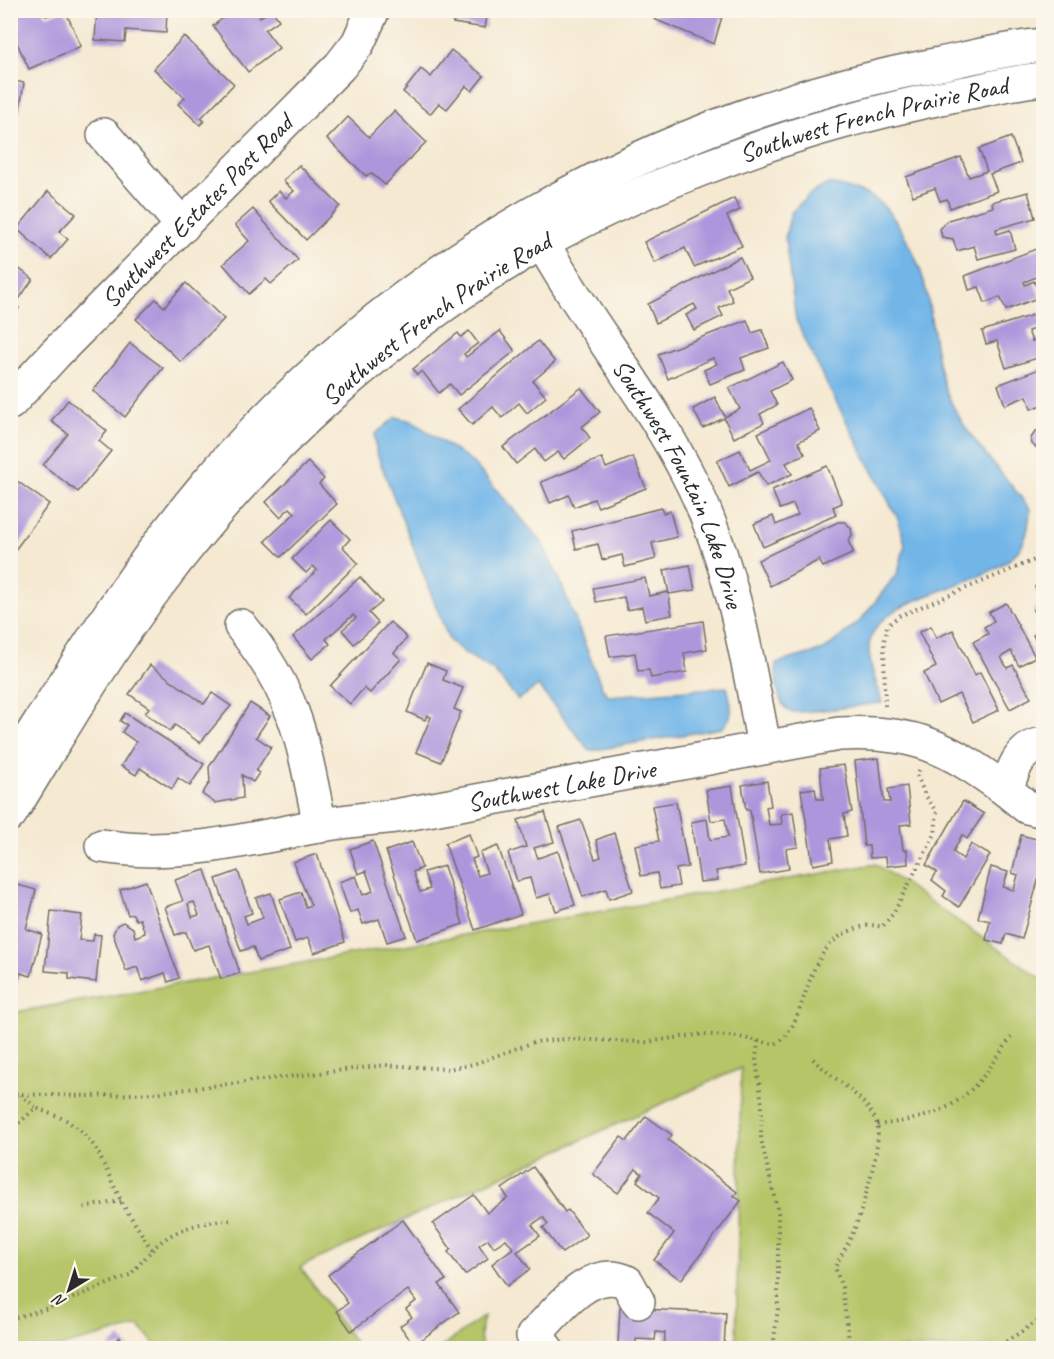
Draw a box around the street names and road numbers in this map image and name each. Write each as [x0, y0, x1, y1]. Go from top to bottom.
street label: Southwest French Prairie Road [735, 68, 1014, 171]
street label: Southwest Estates Post Road [94, 105, 303, 315]
street label: Southwest French Prairie Road [314, 223, 560, 413]
street label: Southwest Fountain Lake Drive [605, 353, 752, 613]
street label: Southwest Lake Drive [465, 752, 661, 819]

